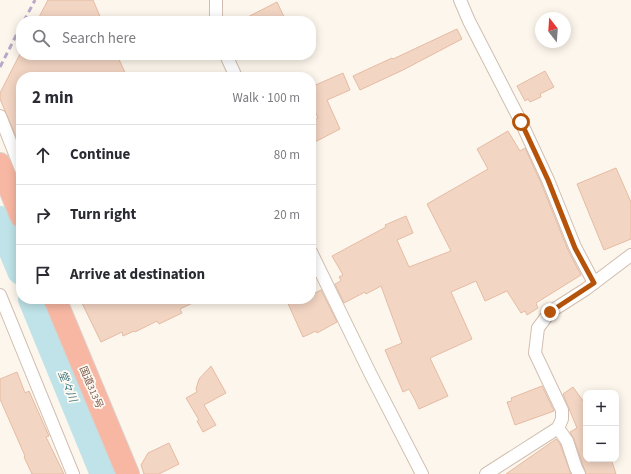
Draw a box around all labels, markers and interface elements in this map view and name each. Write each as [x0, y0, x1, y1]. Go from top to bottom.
north arrow [535, 12, 571, 48]
search box [16, 16, 316, 60]
icon: search [30, 27, 52, 49]
text: Search here [62, 28, 136, 49]
text: 2 min [32, 86, 73, 110]
text: Walk · 100 m [232, 89, 300, 107]
route start [512, 113, 530, 131]
icon: ahead [32, 144, 54, 166]
text: Continue [70, 144, 130, 165]
text: 80 m [274, 146, 300, 164]
icon: right [32, 204, 54, 226]
text: Turn right [70, 204, 136, 225]
text: 20 m [274, 206, 300, 224]
icon: arrive [32, 264, 54, 286]
text: Arrive at destination [70, 264, 205, 285]
route end [541, 303, 559, 321]
street label: 国道313号 [76, 364, 106, 411]
water label: 堂々川 [54, 368, 81, 405]
map controls [583, 390, 619, 462]
button: + [583, 390, 619, 426]
button: − [583, 426, 619, 462]

